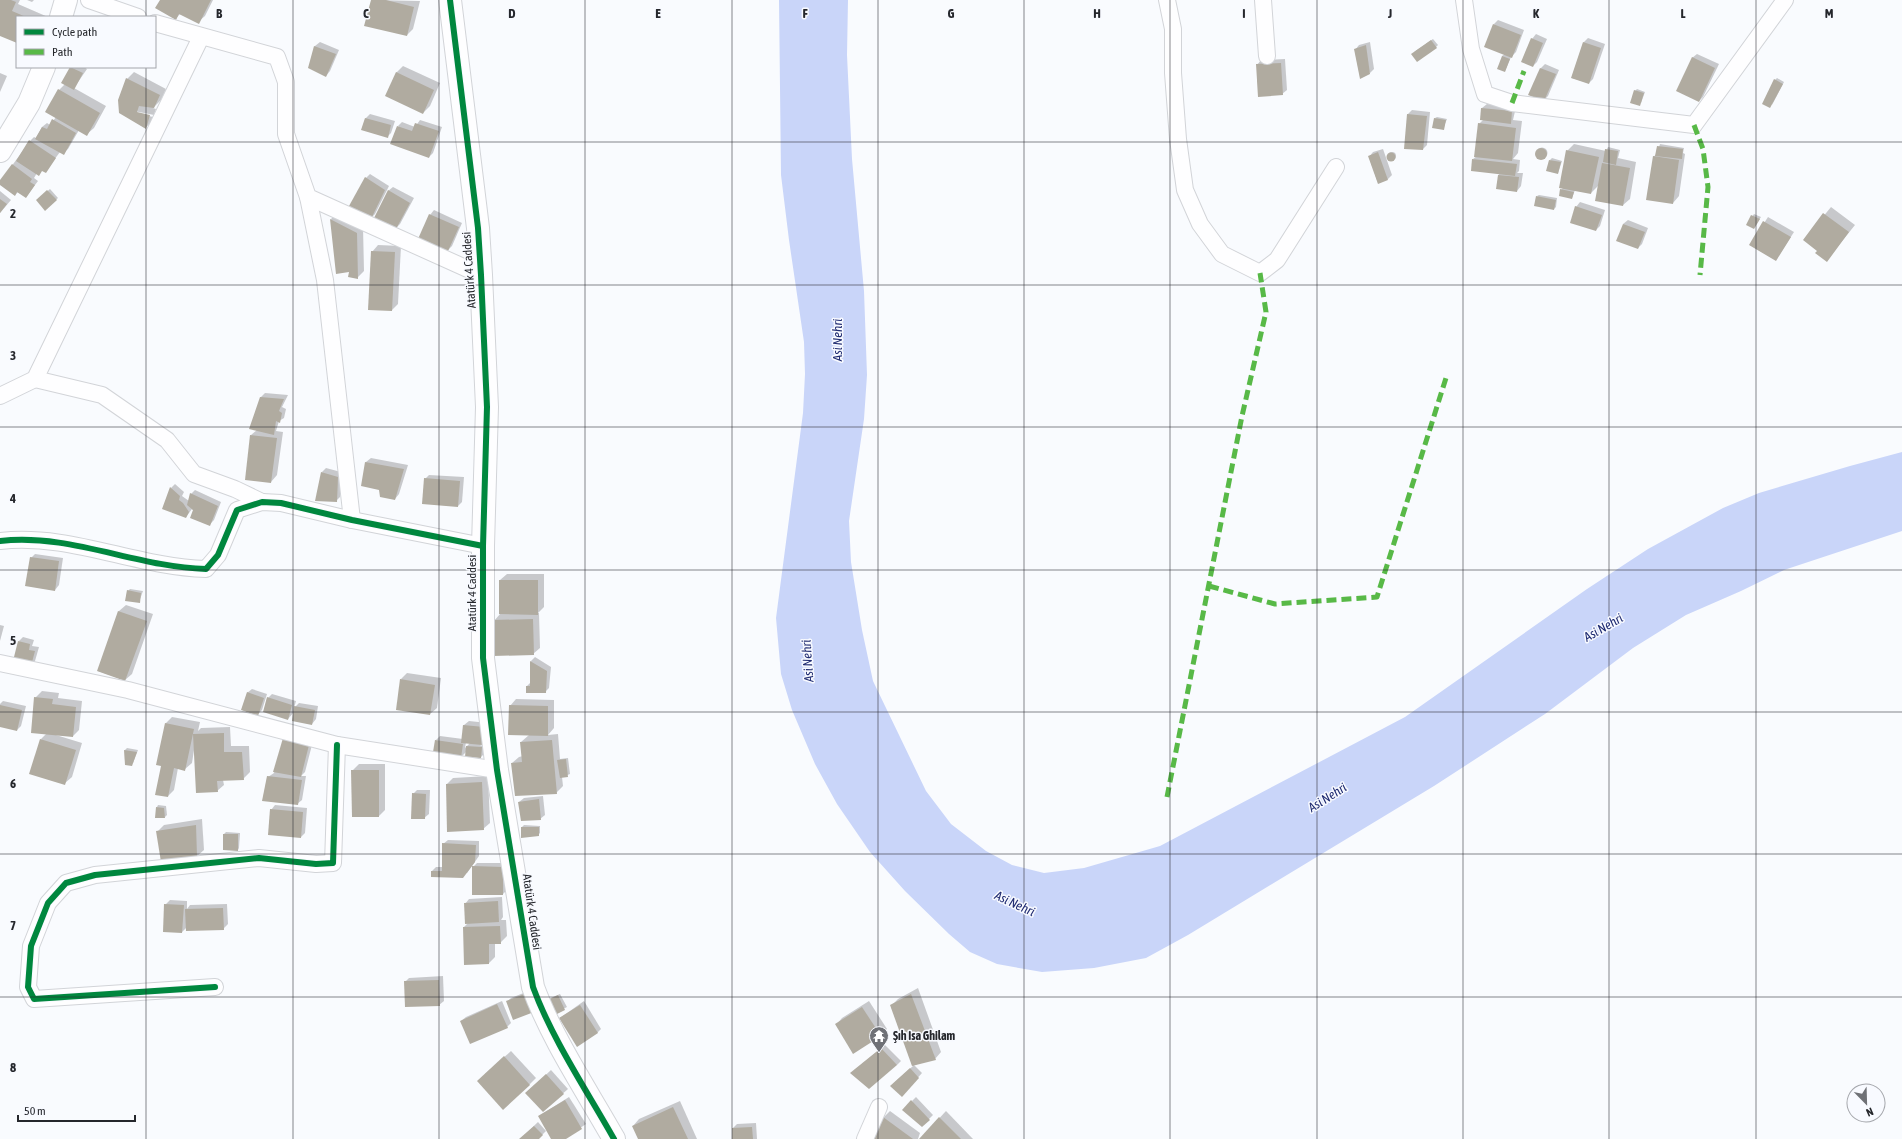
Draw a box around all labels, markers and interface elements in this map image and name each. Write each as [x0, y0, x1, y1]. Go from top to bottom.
text: B [216, 6, 223, 21]
text: C [363, 6, 369, 21]
text: D [508, 6, 516, 21]
text: E [655, 6, 661, 21]
text: F [802, 6, 808, 21]
text: G [948, 6, 955, 21]
text: H [1093, 6, 1101, 21]
text: I [1242, 6, 1246, 21]
text: J [1387, 6, 1392, 21]
text: K [1533, 6, 1540, 21]
text: L [1680, 6, 1686, 21]
text: M [1825, 6, 1834, 21]
legend [16, 16, 156, 68]
text: Cycle path [52, 25, 97, 39]
text: Path [52, 45, 73, 59]
text: 2 [10, 206, 16, 221]
street label: Atatürk 4 Caddesi [459, 231, 479, 309]
water label: Asi Nehri [830, 319, 845, 362]
text: 3 [10, 348, 16, 363]
text: 4 [9, 491, 16, 506]
street label: Atatürk 4 Caddesi [465, 555, 479, 631]
water label: Asi Nehri [1580, 610, 1625, 645]
text: 5 [10, 633, 16, 648]
water label: Asi Nehri [799, 639, 817, 684]
text: 6 [10, 776, 16, 791]
water label: Asi Nehri [1304, 780, 1349, 816]
street label: Atatürk 4 Caddesi [520, 873, 544, 951]
water label: Asi Nehri [991, 887, 1037, 919]
text: 7 [10, 918, 16, 933]
temple icon: Şıh Isa Ghilam [868, 1025, 890, 1053]
place label: Şıh Isa Ghilam [893, 1029, 955, 1043]
text: 8 [10, 1060, 16, 1075]
north arrow [1846, 1083, 1886, 1123]
scale bar [18, 1097, 135, 1123]
text: 50 m [24, 1104, 46, 1118]
text: N [1865, 1105, 1875, 1119]

